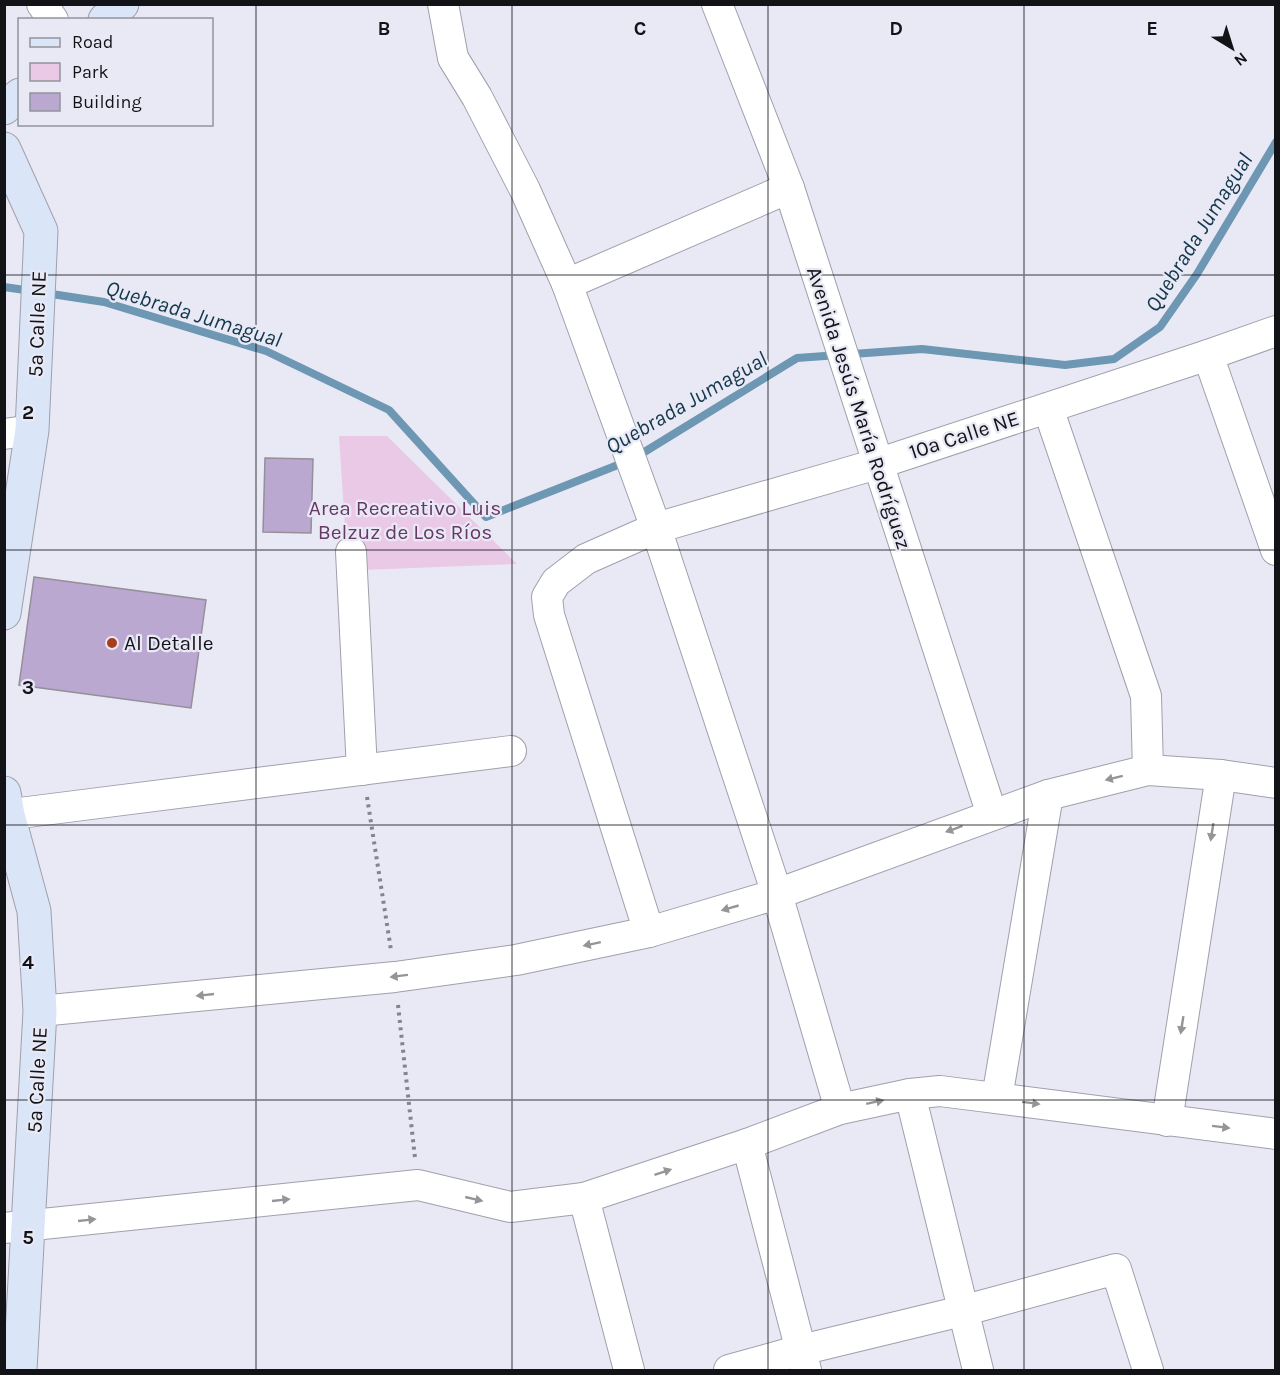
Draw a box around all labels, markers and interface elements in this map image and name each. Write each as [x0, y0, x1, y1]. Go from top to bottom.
text: B [378, 17, 390, 40]
text: C [634, 17, 646, 40]
text: D [889, 17, 903, 40]
text: E [1146, 17, 1158, 40]
legend [18, 18, 213, 126]
north arrow [1202, 18, 1262, 78]
text: Road [72, 31, 113, 53]
text: N [1231, 48, 1251, 70]
text: Park [72, 61, 109, 83]
text: Building [72, 91, 142, 113]
water label: Quebrada Jumagual [1140, 148, 1258, 317]
street label: Avenida Jesús María Rodríguez [802, 264, 916, 552]
street label: 5a Calle NE [23, 270, 51, 378]
water label: Quebrada Jumagual [103, 275, 285, 353]
water label: Quebrada Jumagual [601, 346, 772, 460]
text: 2 [22, 401, 34, 424]
street label: 10a Calle NE [906, 406, 1022, 464]
park label: Area Recreativo Luis Belzuz de Los Ríos [309, 496, 501, 544]
place label: Al Detalle [124, 631, 214, 655]
marker: Al Detalle [105, 636, 119, 650]
text: 3 [22, 676, 34, 699]
one-way arrow [1105, 774, 1123, 784]
one-way arrow [1207, 823, 1216, 842]
one-way arrow [944, 825, 962, 835]
one-way arrow [721, 904, 739, 913]
one-way arrow [582, 940, 601, 949]
text: 4 [22, 951, 34, 974]
one-way arrow [390, 972, 409, 981]
one-way arrow [196, 990, 215, 1000]
one-way arrow [1177, 1016, 1186, 1035]
street label: 5a Calle NE [22, 1026, 52, 1134]
one-way arrow [866, 1097, 885, 1106]
one-way arrow [1021, 1098, 1040, 1107]
one-way arrow [1212, 1122, 1231, 1132]
one-way arrow [654, 1166, 672, 1176]
one-way arrow [465, 1194, 483, 1204]
one-way arrow [272, 1195, 291, 1205]
one-way arrow [78, 1215, 97, 1225]
text: 5 [22, 1226, 34, 1249]

